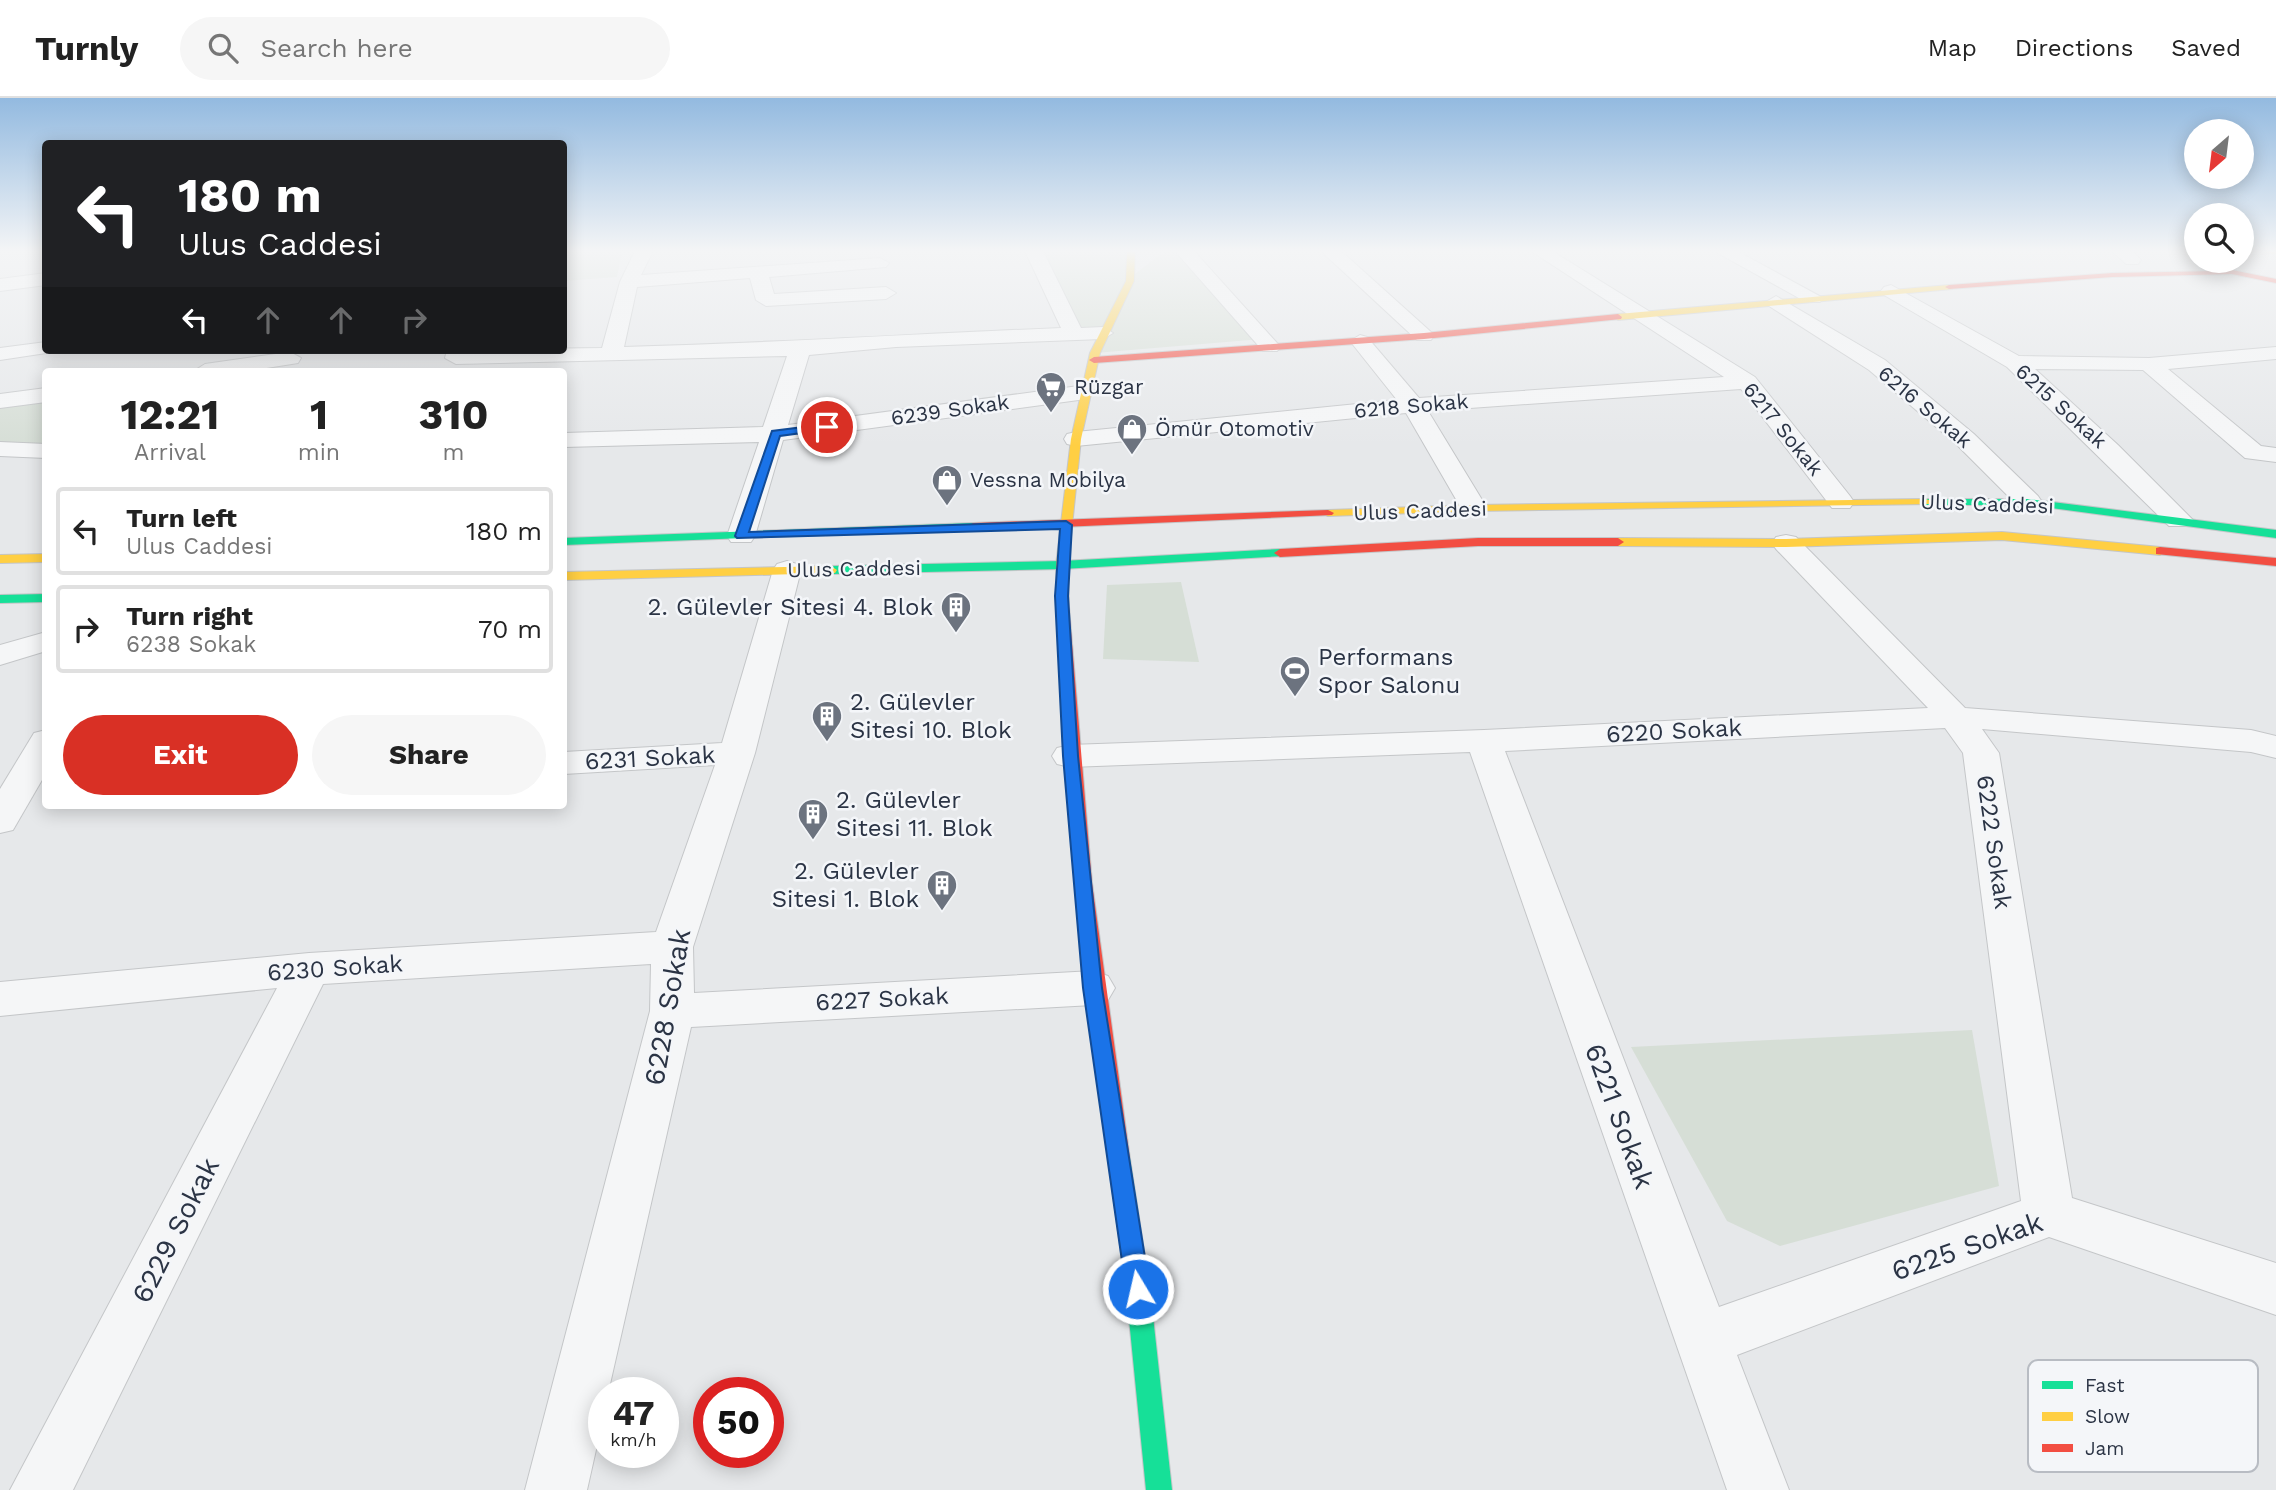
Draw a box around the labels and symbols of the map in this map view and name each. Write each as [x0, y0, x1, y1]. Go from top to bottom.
north arrow [2184, 119, 2254, 189]
street label: 6215 Sokak [2011, 358, 2112, 453]
street label: 6216 Sokak [1873, 360, 1977, 453]
supermarket icon: Rüzgar [1034, 370, 1068, 414]
place label: Rüzgar [1074, 374, 1144, 399]
street label: 6217 Sokak [1738, 377, 1829, 481]
street label: 6218 Sokak [1353, 388, 1469, 423]
street label: 6239 Sokak [889, 389, 1011, 430]
pin [797, 397, 857, 457]
shop icon: Ömür Otomotiv [1115, 412, 1149, 456]
place label: Ömür Otomotiv [1155, 416, 1314, 441]
shop icon: Vessna Mobilya [930, 463, 964, 507]
place label: Vessna Mobilya [970, 467, 1126, 492]
street label: Ulus Caddesi [1920, 489, 2054, 518]
street label: Ulus Caddesi [1353, 496, 1487, 525]
street label: Ulus Caddesi [787, 555, 921, 582]
building icon: 2. Gülevler Sitesi 4. Blok [939, 590, 973, 634]
place label: 2. Gülevler Sitesi 4. Blok [648, 593, 933, 621]
place label: Performans Spor Salonu [1318, 643, 1460, 699]
sports icon: Performans Spor Salonu [1278, 654, 1312, 698]
place label: 2. Gülevler Sitesi 10. Blok [850, 688, 1012, 744]
building icon: 2. Gülevler Sitesi 10. Blok [810, 699, 844, 743]
street label: 6220 Sokak [1605, 713, 1743, 749]
street label: 6231 Sokak [584, 741, 716, 775]
street label: 6222 Sokak [1971, 773, 2017, 911]
place label: 2. Gülevler Sitesi 11. Blok [836, 786, 993, 842]
building icon: 2. Gülevler Sitesi 11. Blok [796, 797, 830, 841]
place label: 2. Gülevler Sitesi 1. Blok [772, 857, 919, 913]
building icon: 2. Gülevler Sitesi 1. Blok [925, 868, 959, 912]
street label: 6228 Sokak [637, 926, 698, 1088]
street label: 6230 Sokak [266, 949, 404, 987]
street label: 6227 Sokak [815, 982, 950, 1016]
street label: 6221 Sokak [1578, 1039, 1661, 1193]
street label: 6229 Sokak [125, 1152, 226, 1308]
street label: 6225 Sokak [1887, 1205, 2047, 1288]
position arrow [1101, 1252, 1175, 1326]
legend [2028, 1360, 2258, 1472]
text: Fast [2085, 1374, 2124, 1397]
speed limit sign: 50 [693, 1377, 784, 1468]
text: Slow [2085, 1405, 2130, 1428]
text: Jam [2085, 1437, 2124, 1460]

